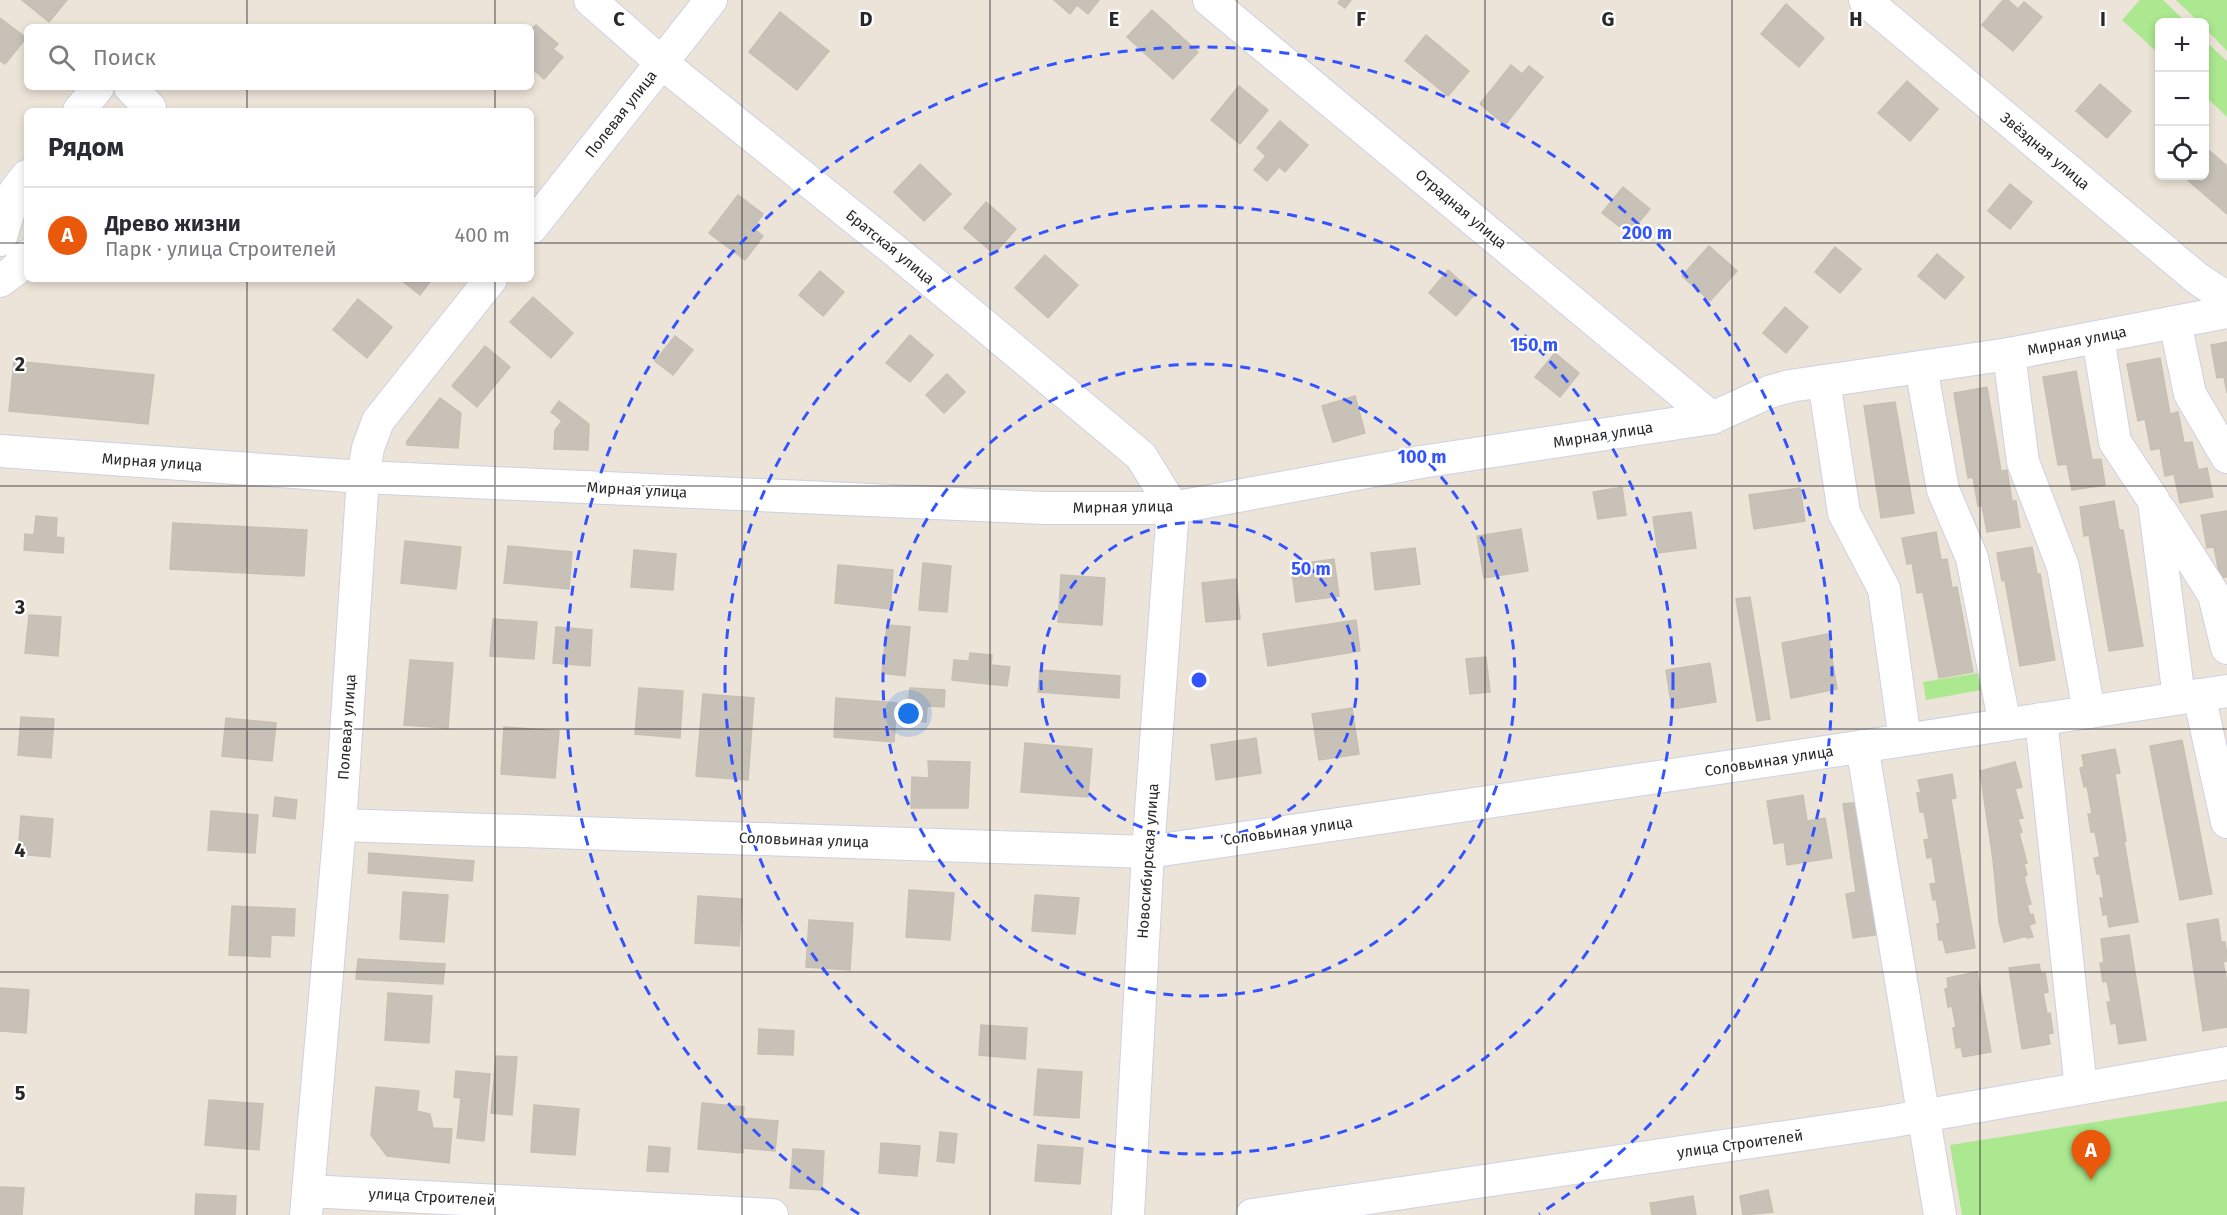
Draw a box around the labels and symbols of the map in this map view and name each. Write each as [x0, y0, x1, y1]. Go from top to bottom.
text: C [613, 7, 625, 31]
text: D [859, 7, 873, 31]
text: E [1109, 7, 1119, 31]
text: F [1356, 7, 1366, 31]
text: G [1602, 7, 1614, 31]
text: H [1849, 7, 1863, 31]
text: I [2100, 7, 2106, 31]
street label: Полевая улица [581, 67, 661, 161]
street label: Звёздная улица [1997, 108, 2093, 194]
street label: Отрадная улица [1412, 166, 1510, 252]
street label: Братская улица [842, 206, 938, 288]
text: 200 m [1622, 222, 1672, 244]
street label: Мирная улица [2026, 323, 2128, 359]
text: 150 m [1510, 334, 1558, 356]
text: 2 [15, 352, 25, 376]
street label: Мирная улица [1552, 418, 1654, 452]
text: 100 m [1398, 446, 1446, 468]
street label: Мирная улица [101, 450, 203, 474]
street label: Мирная улица [586, 478, 688, 502]
street label: Мирная улица [1073, 497, 1173, 517]
text: 50 m [1291, 558, 1331, 580]
text: 3 [14, 595, 25, 619]
centre of rings [1189, 670, 1209, 690]
street label: Полевая улица [334, 673, 360, 781]
your location [894, 699, 923, 728]
street label: Соловьиная улица [1703, 742, 1835, 780]
street label: Новосибирская улица [1134, 783, 1162, 939]
street label: Соловьиная улица [1222, 813, 1354, 849]
street label: Соловьиная улица [739, 829, 869, 851]
text: 4 [14, 838, 26, 862]
text: 5 [15, 1081, 26, 1105]
street label: улица Строителей [1676, 1126, 1804, 1162]
pin: A [2072, 1130, 2110, 1180]
street label: улица Строителей [368, 1185, 496, 1209]

